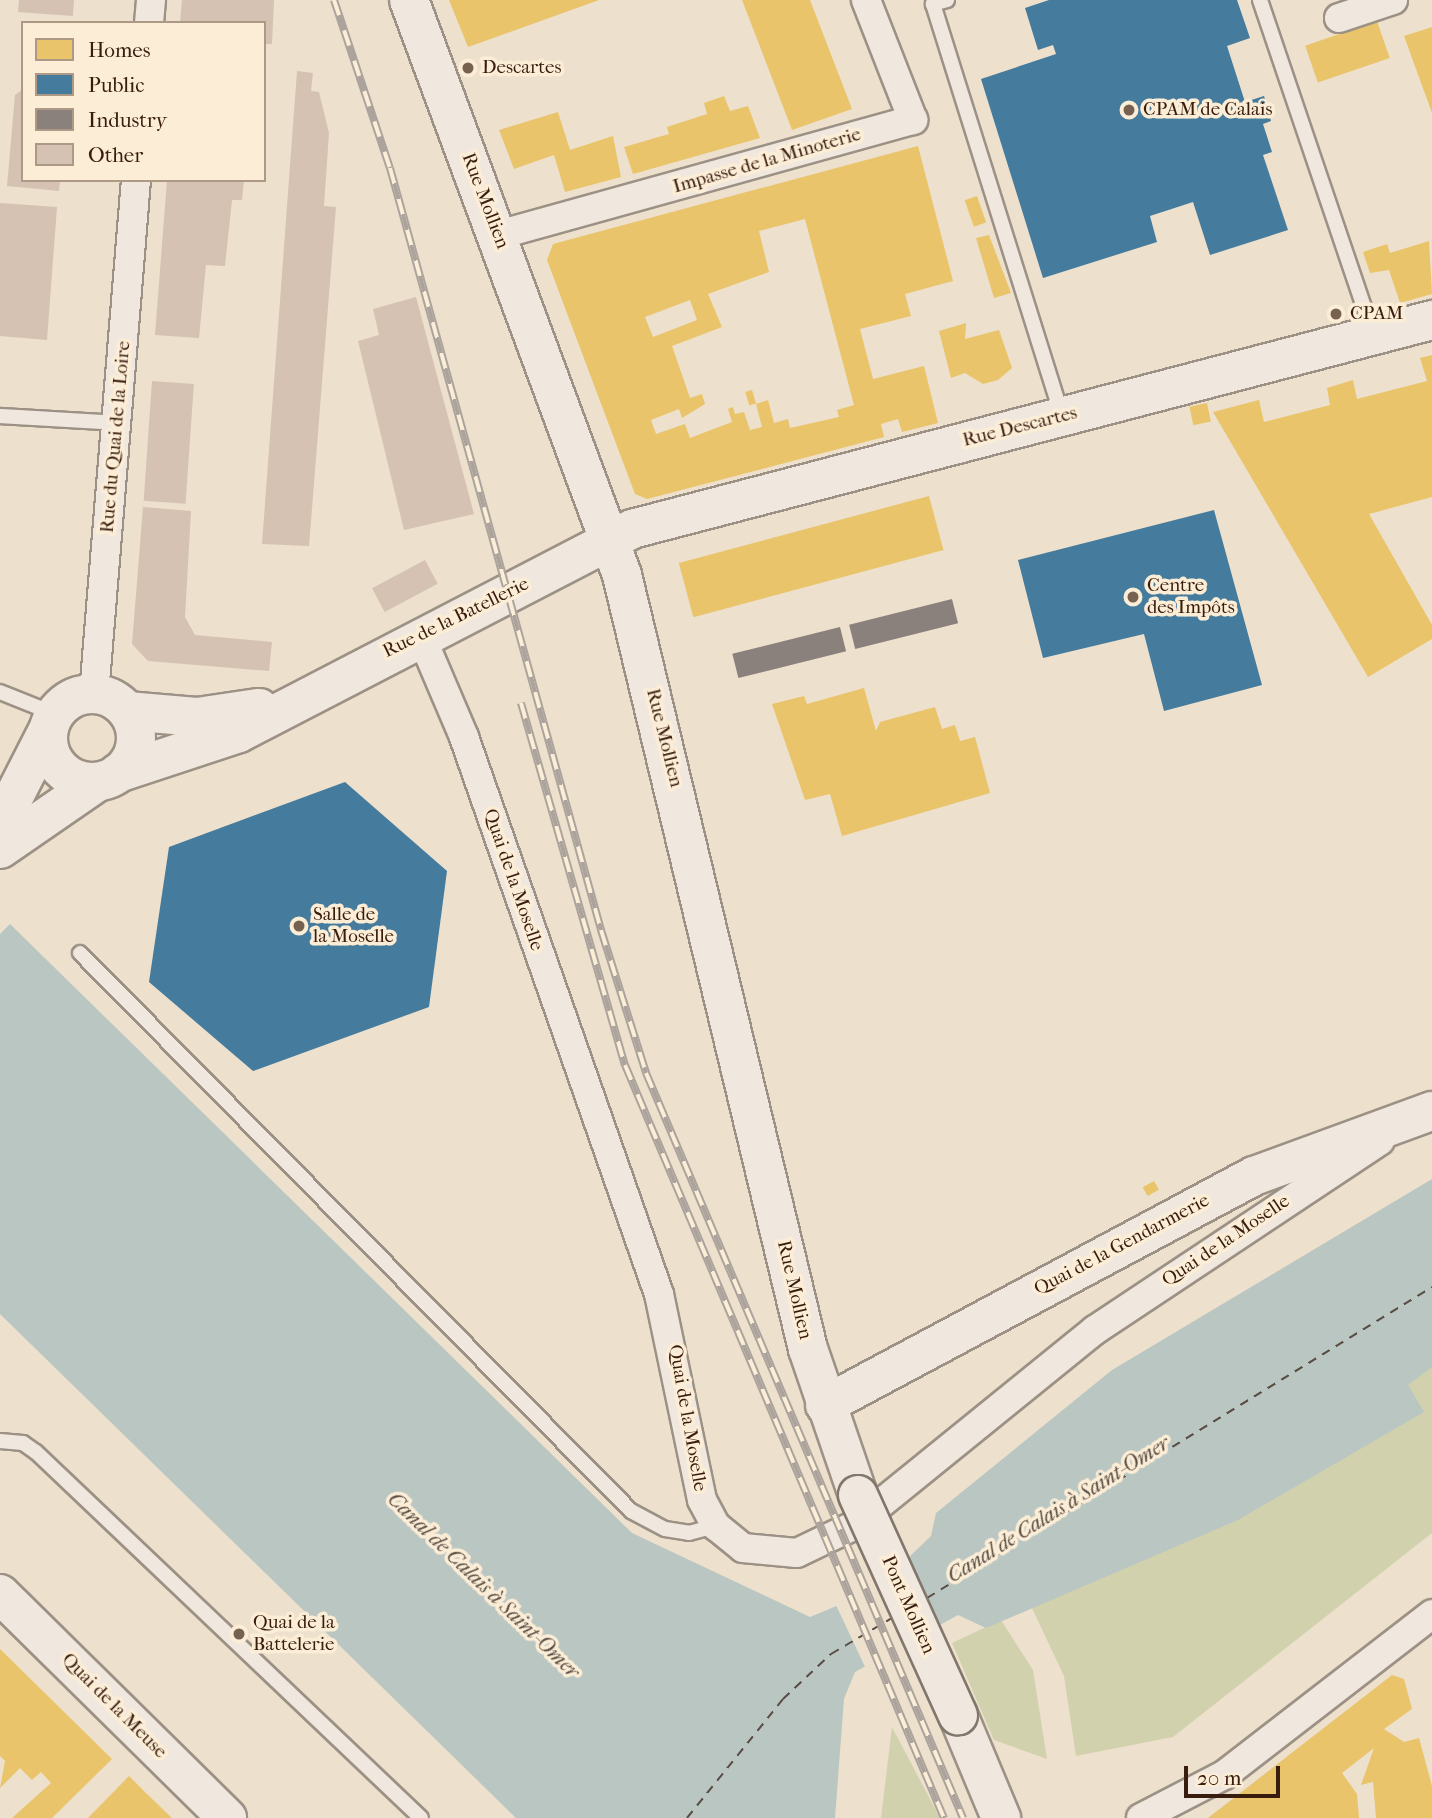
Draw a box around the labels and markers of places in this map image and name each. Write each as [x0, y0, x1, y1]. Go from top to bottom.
place label: Descartes [482, 57, 561, 79]
marker: Descartes [460, 60, 476, 76]
place label: CPAM de Calais [1143, 99, 1272, 121]
marker: CPAM de Calais [1121, 102, 1137, 118]
place label: CPAM [1350, 303, 1403, 325]
marker: CPAM [1328, 306, 1344, 322]
place label: Centre des Impôts [1147, 575, 1235, 619]
marker: Centre des Impôts [1125, 589, 1141, 605]
place label: Salle de la Moselle [313, 904, 394, 948]
marker: Salle de la Moselle [291, 918, 307, 934]
place label: Quai de la Battelerie [253, 1612, 335, 1656]
marker: Quai de la Battelerie [231, 1626, 247, 1642]

